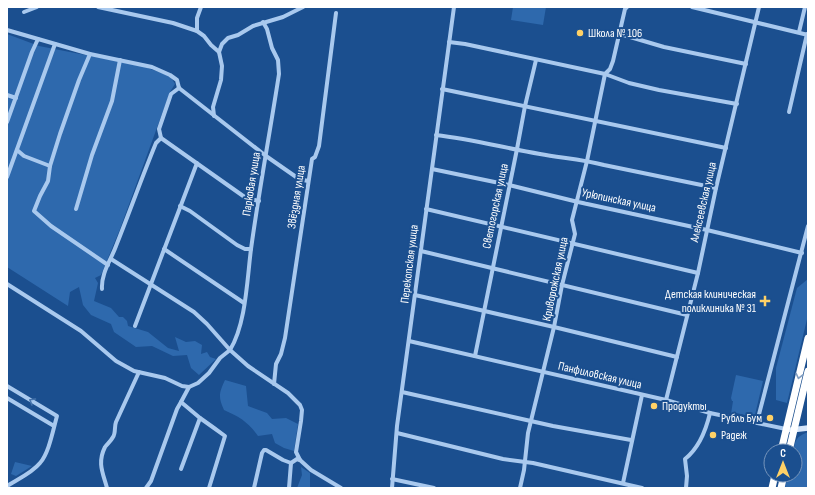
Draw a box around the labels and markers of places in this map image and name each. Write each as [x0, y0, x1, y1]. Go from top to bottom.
place label: Школа № 106 [588, 26, 642, 41]
marker: Школа № 106 [575, 28, 585, 38]
place label: Детская клиническая поликлиника № 31 [665, 287, 757, 316]
marker: Детская клиническая поликлиника № 31 [759, 295, 771, 307]
place label: Продукты [662, 399, 707, 414]
marker: Продукты [649, 401, 659, 411]
place label: Рубль Бум [721, 411, 762, 426]
marker: Рубль Бум [765, 413, 775, 423]
place label: Радеж [721, 428, 747, 443]
marker: Радеж [708, 430, 718, 440]

